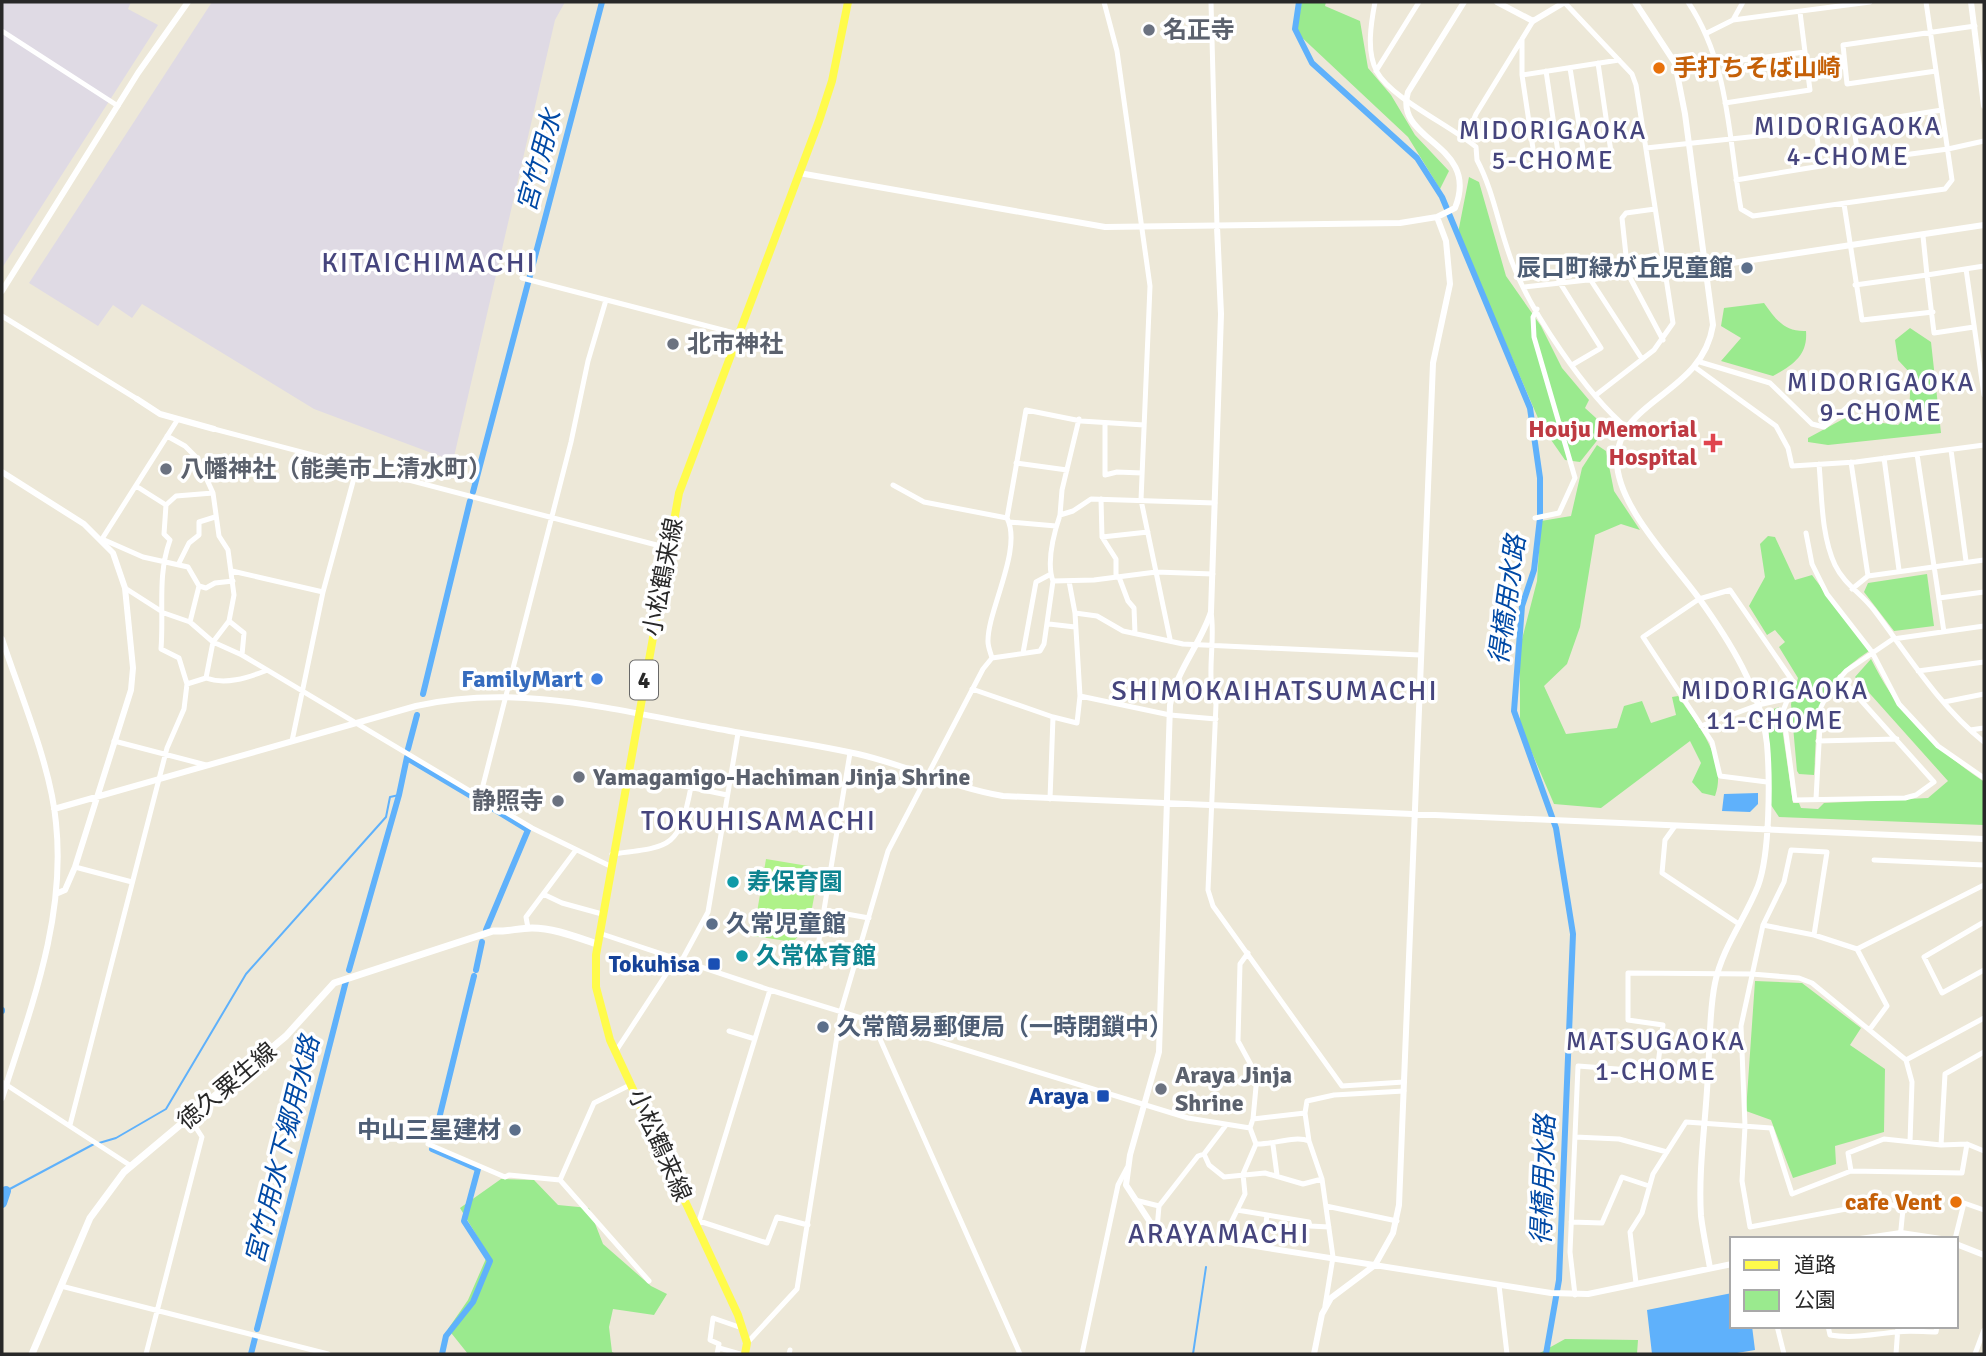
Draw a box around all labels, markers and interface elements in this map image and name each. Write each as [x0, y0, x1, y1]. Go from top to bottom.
place label: 名正寺 [1163, 15, 1235, 45]
marker: 名正寺 [1141, 22, 1157, 38]
place label: 手打ちそば山崎 [1673, 53, 1841, 83]
marker: 手打ちそば山崎 [1651, 60, 1667, 76]
water label: 宮竹用水 [511, 104, 570, 215]
district label: MIDORIGAOKA 4-CHOME [1754, 111, 1942, 173]
district label: MIDORIGAOKA 5-CHOME [1459, 115, 1647, 177]
district label: KITAICHIMACHI [321, 246, 537, 280]
place label: 辰口町緑が丘児童館 [1517, 253, 1733, 283]
marker: 辰口町緑が丘児童館 [1739, 260, 1755, 276]
place label: 北市神社 [687, 329, 783, 359]
marker: 北市神社 [665, 336, 681, 352]
district label: MIDORIGAOKA 9-CHOME [1787, 367, 1975, 429]
place label: Houju Memorial Hospital [1528, 414, 1697, 472]
marker: Houju Memorial Hospital [1703, 433, 1723, 453]
place label: 八幡神社（能美市上清水町） [180, 454, 492, 484]
marker: 八幡神社（能美市上清水町） [158, 461, 174, 477]
street label: 小松鶴来線 [637, 515, 689, 639]
water label: 得橋用水路 [1483, 531, 1533, 667]
road number: 4 [630, 660, 658, 700]
place label: FamilyMart [461, 664, 583, 694]
marker: FamilyMart [589, 671, 605, 687]
district label: SHIMOKAIHATSUMACHI [1111, 674, 1439, 708]
district label: MIDORIGAOKA 11-CHOME [1681, 675, 1869, 737]
place label: Yamagamigo-Hachiman Jinja Shrine [592, 762, 970, 792]
marker: Yamagamigo-Hachiman Jinja Shrine [571, 769, 587, 785]
place label: 静照寺 [472, 786, 544, 816]
marker: 静照寺 [550, 793, 566, 809]
district label: TOKUHISAMACHI [641, 804, 877, 838]
place label: 寿保育園 [747, 867, 843, 897]
marker: 寿保育園 [725, 874, 741, 890]
place label: 久常児童館 [726, 909, 846, 939]
marker: 久常児童館 [704, 916, 720, 932]
place label: 久常体育館 [756, 941, 876, 971]
marker: 久常体育館 [734, 948, 750, 964]
place label: Tokuhisa [609, 949, 700, 979]
marker: Tokuhisa [706, 956, 722, 972]
place label: 久常簡易郵便局（一時閉鎖中） [837, 1012, 1173, 1042]
marker: 久常簡易郵便局（一時閉鎖中） [815, 1019, 831, 1035]
district label: MATSUGAOKA 1-CHOME [1566, 1026, 1746, 1088]
water label: 宮竹用水下郷用水路 [239, 1031, 327, 1267]
street label: 徳久粟生線 [171, 1036, 283, 1136]
place label: Araya Jinja Shrine [1175, 1060, 1292, 1118]
place label: Araya [1028, 1081, 1089, 1111]
marker: Araya Jinja Shrine [1153, 1081, 1169, 1097]
street label: 小松鶴来線 [622, 1084, 698, 1206]
marker: Araya [1095, 1088, 1111, 1104]
water label: 得橋用水路 [1526, 1112, 1562, 1246]
place label: 中山三星建材 [357, 1115, 501, 1145]
marker: 中山三星建材 [507, 1122, 523, 1138]
place label: cafe Vent [1845, 1187, 1942, 1217]
marker: cafe Vent [1948, 1194, 1964, 1210]
district label: ARAYAMACHI [1128, 1217, 1310, 1251]
legend [1730, 1237, 1958, 1328]
text: 道路 [1794, 1252, 1836, 1278]
text: 公園 [1794, 1287, 1836, 1313]

